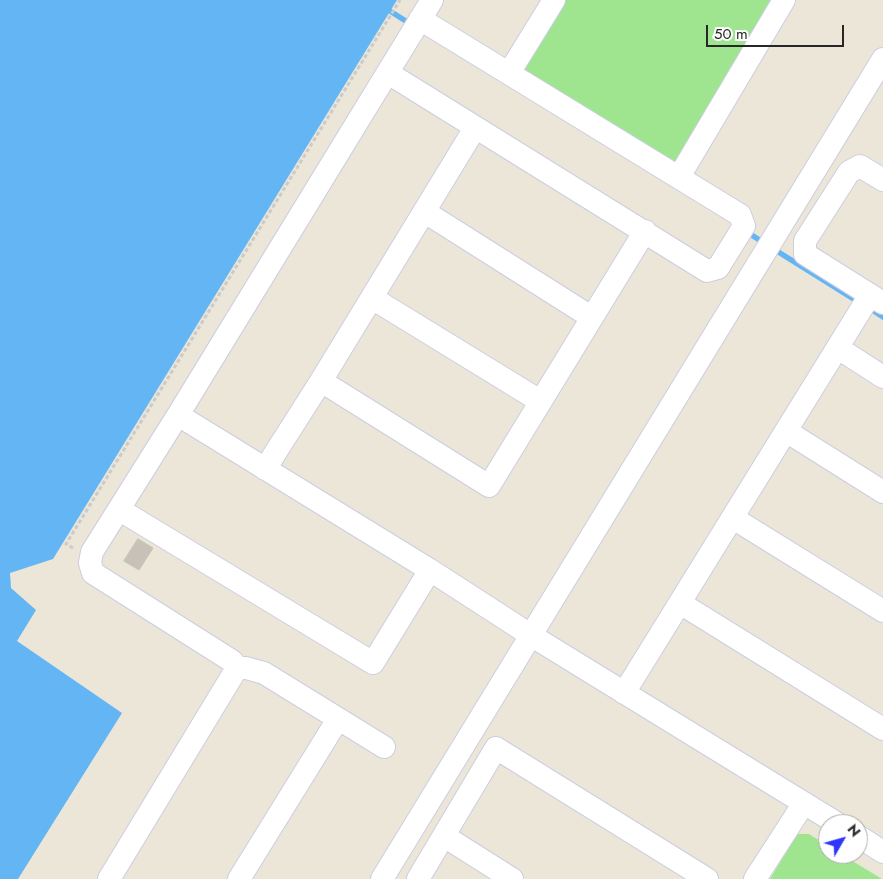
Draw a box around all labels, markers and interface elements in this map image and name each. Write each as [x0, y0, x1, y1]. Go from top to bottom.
scale bar [708, 15, 846, 47]
text: 50 m [714, 23, 748, 45]
north arrow [818, 814, 868, 864]
text: N [843, 820, 865, 841]

